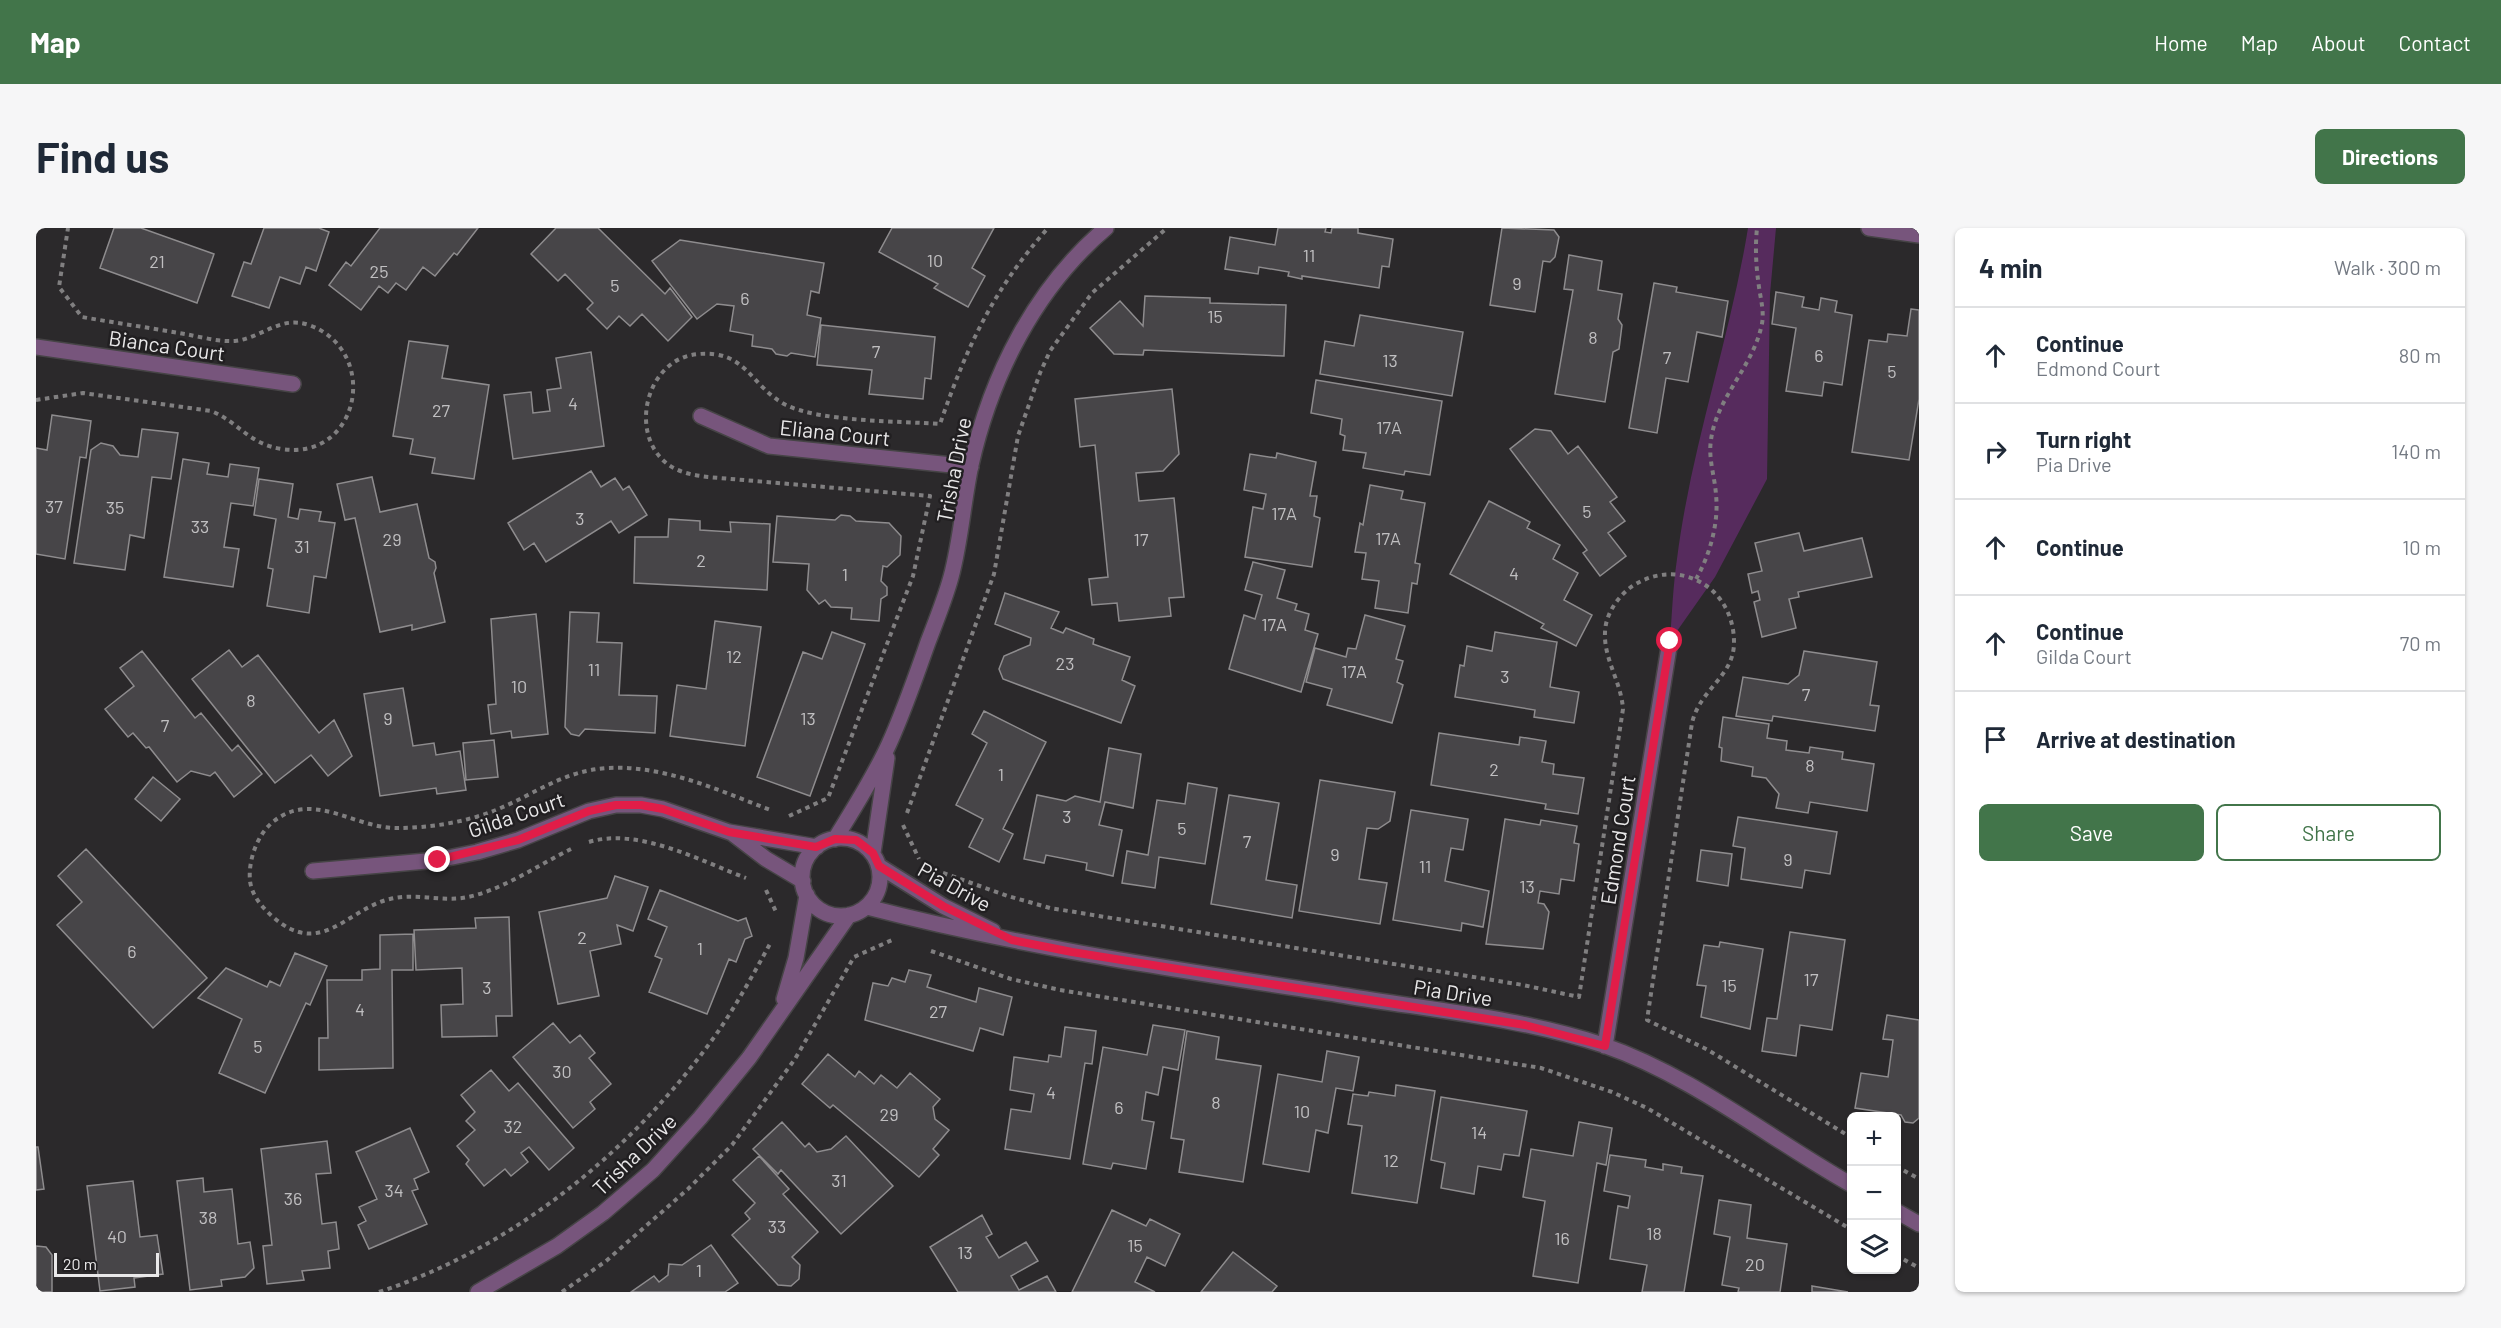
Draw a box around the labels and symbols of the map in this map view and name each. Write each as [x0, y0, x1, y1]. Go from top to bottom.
house number: 11 [1303, 244, 1315, 266]
house number: 10 [927, 249, 943, 271]
house number: 21 [149, 250, 165, 272]
house number: 25 [370, 260, 388, 282]
house number: 9 [1512, 272, 1522, 294]
house number: 5 [610, 274, 620, 296]
house number: 6 [740, 287, 750, 309]
house number: 15 [1207, 305, 1223, 327]
street label: Bianca Court [107, 324, 227, 366]
house number: 8 [1588, 326, 1598, 348]
house number: 7 [872, 340, 881, 362]
house number: 6 [1814, 344, 1824, 366]
house number: 7 [1663, 346, 1672, 368]
house number: 13 [1382, 349, 1398, 371]
house number: 5 [1887, 360, 1897, 382]
house number: 4 [568, 392, 578, 414]
house number: 27 [432, 399, 451, 421]
street label: Eliana Court [779, 414, 891, 450]
street label: Trisha Drive [931, 415, 975, 525]
house number: 17A [1376, 416, 1402, 438]
house number: 37 [45, 495, 63, 517]
house number: 35 [106, 496, 124, 518]
house number: 5 [1582, 500, 1592, 522]
house number: 17A [1271, 502, 1297, 524]
house number: 3 [575, 507, 585, 529]
house number: 33 [191, 515, 209, 537]
house number: 17A [1375, 527, 1401, 549]
house number: 29 [382, 528, 402, 550]
house number: 17 [1134, 528, 1149, 550]
house number: 31 [294, 535, 310, 557]
house number: 2 [696, 549, 706, 571]
house number: 4 [1509, 562, 1519, 584]
house number: 1 [842, 563, 848, 585]
house number: 17A [1261, 613, 1287, 635]
route start [1656, 627, 1682, 653]
house number: 12 [726, 645, 742, 667]
house number: 23 [1056, 652, 1074, 674]
house number: 11 [588, 658, 600, 680]
house number: 17A [1341, 660, 1367, 682]
house number: 3 [1500, 665, 1510, 687]
house number: 10 [511, 675, 527, 697]
house number: 7 [1802, 683, 1811, 705]
house number: 8 [246, 689, 256, 711]
house number: 9 [383, 707, 393, 729]
house number: 13 [800, 707, 816, 729]
house number: 7 [161, 714, 170, 736]
house number: 8 [1805, 754, 1815, 776]
house number: 2 [1489, 758, 1499, 780]
house number: 1 [998, 763, 1004, 785]
street label: Edmond Court [1594, 774, 1640, 906]
street label: Gilda Court [464, 786, 568, 842]
house number: 3 [1062, 805, 1072, 827]
house number: 5 [1177, 817, 1187, 839]
house number: 7 [1243, 830, 1252, 852]
house number: 9 [1330, 843, 1340, 865]
route end [424, 846, 450, 872]
house number: 9 [1783, 848, 1793, 870]
house number: 11 [1419, 855, 1431, 877]
street label: Pia Drive [914, 856, 996, 916]
house number: 13 [1519, 875, 1535, 897]
house number: 2 [577, 926, 587, 948]
house number: 1 [697, 937, 703, 959]
house number: 6 [127, 940, 137, 962]
house number: 17 [1804, 968, 1819, 990]
street label: Pia Drive [1412, 973, 1494, 1011]
house number: 15 [1721, 974, 1737, 996]
house number: 3 [482, 976, 492, 998]
house number: 4 [355, 998, 365, 1020]
house number: 27 [929, 1000, 948, 1022]
house number: 5 [253, 1035, 263, 1057]
house number: 30 [552, 1060, 572, 1082]
house number: 4 [1046, 1081, 1056, 1103]
house number: 8 [1211, 1091, 1221, 1113]
house number: 6 [1114, 1096, 1124, 1118]
house number: 10 [1294, 1100, 1310, 1122]
house number: 29 [879, 1103, 899, 1125]
street label: Trisha Drive [587, 1108, 681, 1200]
house number: 32 [504, 1115, 522, 1137]
house number: 14 [1471, 1121, 1487, 1143]
house number: 12 [1383, 1149, 1399, 1171]
house number: 31 [831, 1169, 847, 1191]
house number: 34 [384, 1179, 404, 1201]
house number: 36 [284, 1187, 302, 1209]
house number: 38 [199, 1206, 217, 1228]
house number: 33 [768, 1215, 786, 1237]
house number: 18 [1646, 1222, 1662, 1244]
house number: 40 [107, 1225, 127, 1247]
house number: 16 [1554, 1227, 1570, 1249]
house number: 15 [1127, 1234, 1143, 1256]
house number: 13 [957, 1241, 973, 1263]
scale bar [54, 1250, 159, 1278]
house number: 20 [1745, 1253, 1765, 1275]
house number: 1 [696, 1259, 702, 1281]

